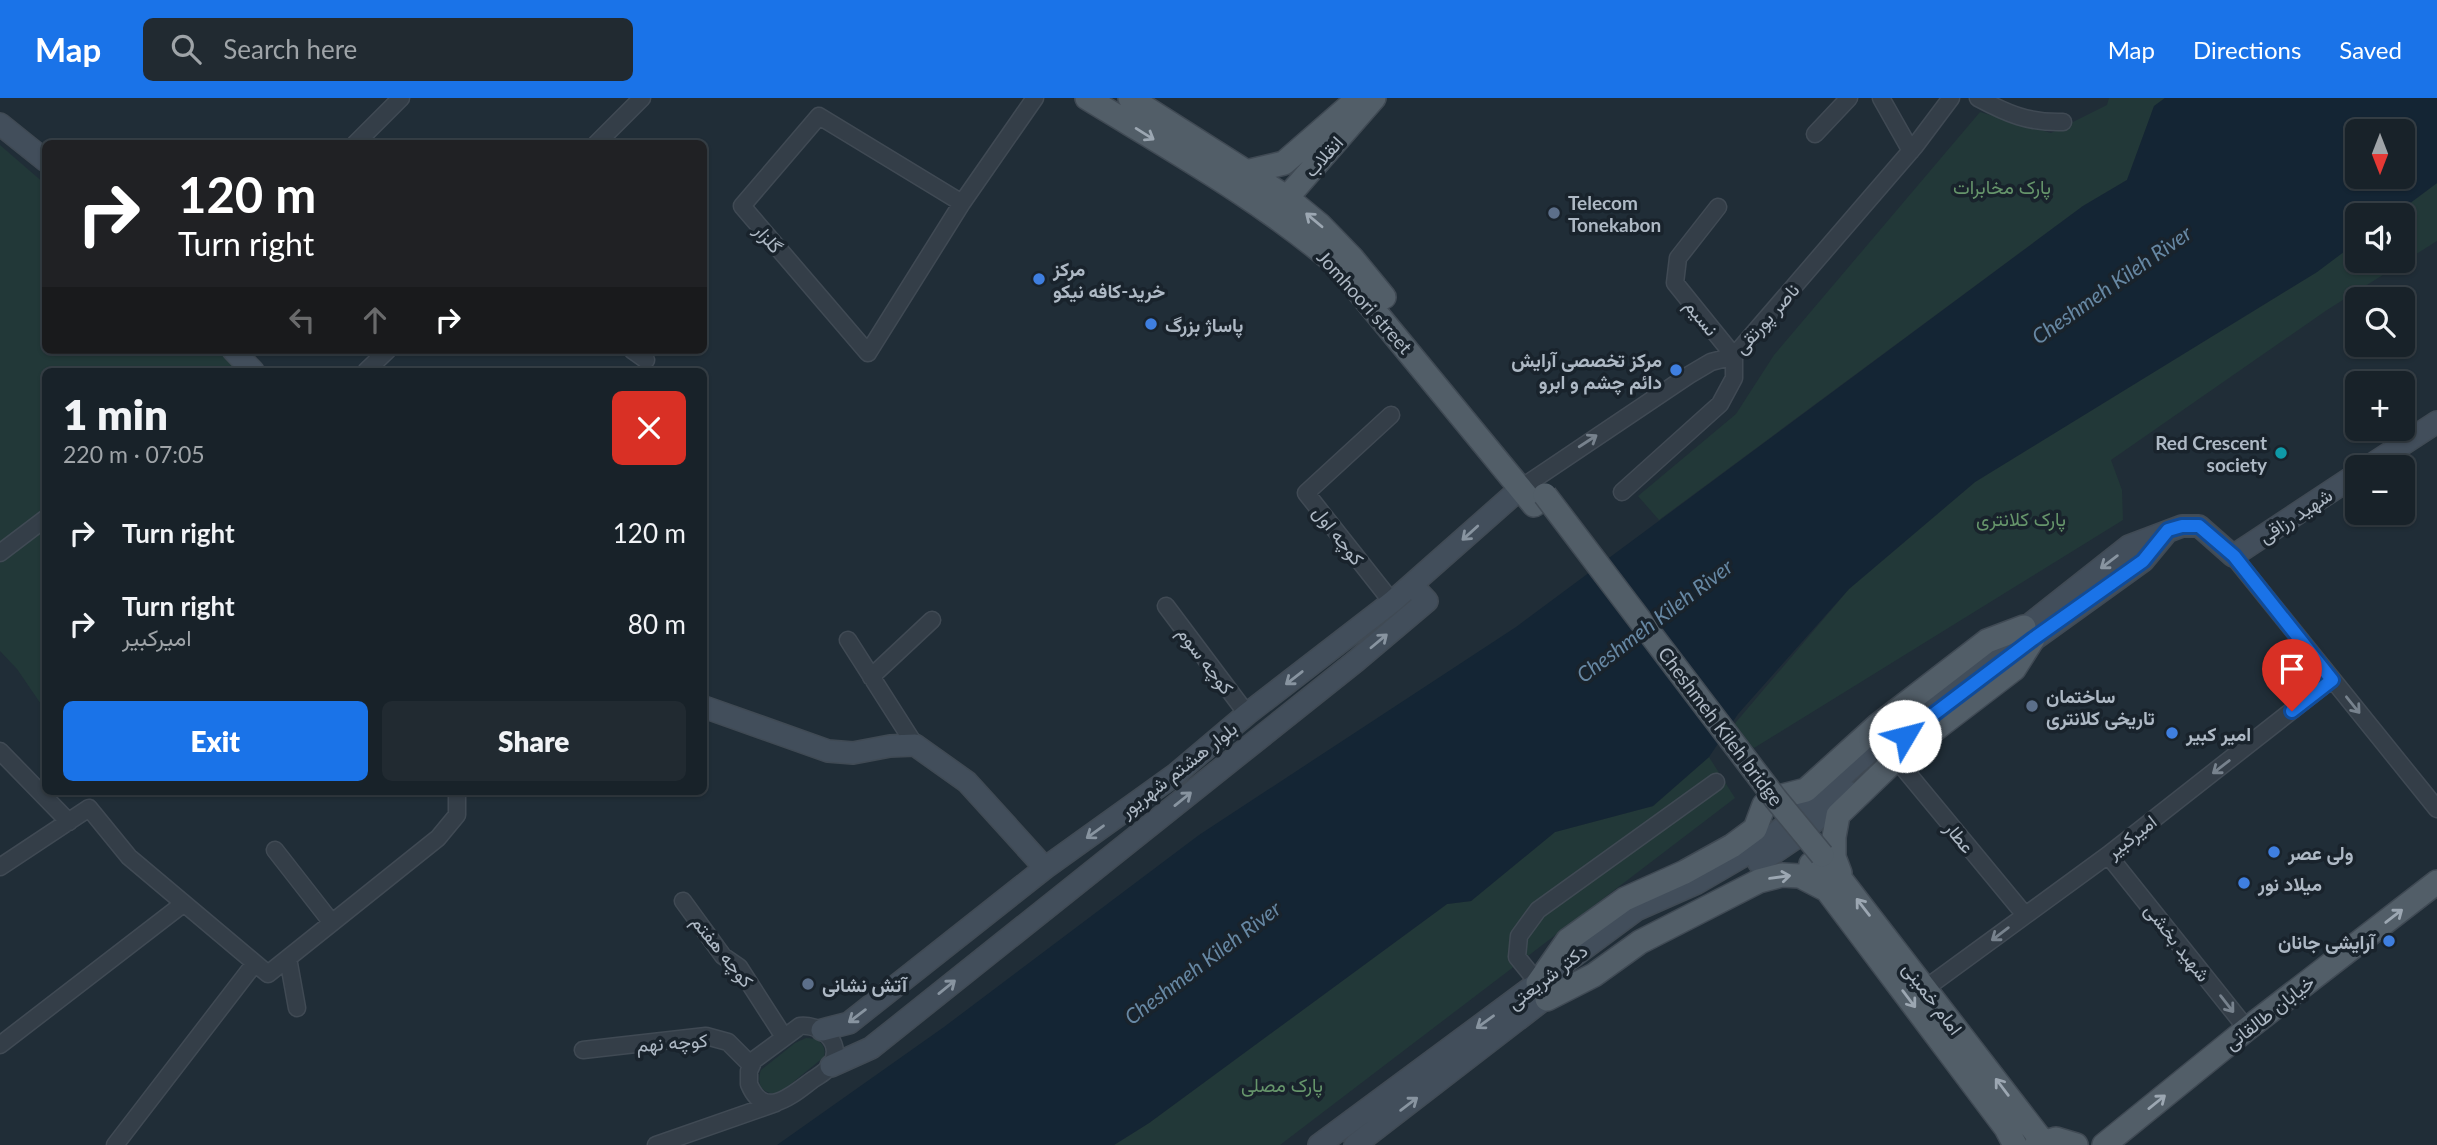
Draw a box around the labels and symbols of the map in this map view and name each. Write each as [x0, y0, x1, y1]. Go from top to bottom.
north arrow [2345, 119, 2415, 189]
one-way arrow [1135, 127, 1155, 141]
street label: انقلاب [1299, 131, 1348, 182]
park label: پارک مخابرات [1953, 175, 2051, 201]
place label: Telecom Tonekabon [1568, 191, 1661, 236]
marker: Telecom Tonekabon [1546, 205, 1562, 221]
one-way arrow [1306, 212, 1324, 228]
street label: گلزار [749, 218, 788, 258]
water label: Cheshmeh Kileh River [2026, 219, 2196, 348]
street label: Jomhoori street [1313, 246, 1417, 358]
place label: مرکز خرید-کافه نیکو [1052, 257, 1165, 304]
marker: مرکز خرید-کافه نیکو [1031, 271, 1047, 287]
street label: ناصر پورتقی [1728, 278, 1806, 360]
street label: نسیم [1679, 294, 1724, 341]
place label: پاساژ بزرگ [1165, 313, 1243, 339]
marker: پاساژ بزرگ [1143, 316, 1159, 332]
place label: مرکز تخصصی آرایش دائم چشم و ابرو [1511, 348, 1662, 396]
marker: مرکز تخصصی آرایش دائم چشم و ابرو [1668, 362, 1684, 378]
place label: Red Crescent society [2155, 431, 2268, 476]
one-way arrow [1578, 434, 1597, 449]
marker: Red Crescent society [2273, 445, 2289, 461]
street label: شهید رزاقی [2254, 483, 2337, 548]
street label: کوچه اول [1306, 501, 1369, 571]
park label: پارک کلانتری [1976, 507, 2066, 533]
one-way arrow [1461, 525, 1479, 541]
water label: Cheshmeh Kileh River [1571, 553, 1738, 687]
one-way arrow [2100, 555, 2118, 570]
street label: کوچه سوم [1171, 622, 1239, 700]
one-way arrow [1370, 634, 1388, 650]
pin [2262, 639, 2322, 711]
street label: Cheshmeh Kileh bridge [1654, 642, 1788, 810]
one-way arrow [1286, 670, 1304, 685]
place label: ساختمان تاریخی کلانتری [2046, 684, 2155, 731]
one-way arrow [2345, 695, 2360, 713]
marker: ساختمان تاریخی کلانتری [2024, 698, 2040, 714]
position arrow [1868, 699, 1942, 773]
street label: بلوار هشتم شهریور [1114, 716, 1242, 824]
place label: امیر کبیر [2185, 722, 2251, 747]
marker: امیر کبیر [2164, 725, 2180, 741]
one-way arrow [2212, 759, 2230, 774]
one-way arrow [1173, 792, 1191, 807]
street label: امیرکبیر [2100, 809, 2161, 864]
street label: عطار [1939, 816, 1980, 858]
one-way arrow [1086, 825, 1105, 839]
place label: ولی عصر [2287, 841, 2354, 866]
marker: ولی عصر [2266, 844, 2282, 860]
one-way arrow [1768, 871, 1791, 884]
place label: میلاد نور [2257, 872, 2322, 897]
marker: میلاد نور [2236, 875, 2252, 891]
water label: Cheshmeh Kileh River [1119, 895, 1286, 1029]
one-way arrow [1856, 898, 1871, 917]
street label: شهید بخشی [2139, 898, 2216, 986]
one-way arrow [2384, 908, 2402, 923]
street label: کوچه هفتم [685, 910, 759, 993]
one-way arrow [1991, 926, 2010, 941]
place label: آرایشی جانان [2278, 930, 2376, 955]
marker: آرایشی جانان [2381, 933, 2397, 949]
street label: دکتر شریعتی [1502, 938, 1592, 1014]
street label: امام خمینی [1897, 957, 1968, 1040]
street label: خیابان طالقانی [2219, 970, 2319, 1055]
place label: آتش نشانی [822, 973, 908, 997]
marker: آتش نشانی [800, 976, 816, 992]
one-way arrow [938, 979, 956, 995]
one-way arrow [1901, 989, 1916, 1007]
one-way arrow [2219, 994, 2234, 1012]
one-way arrow [848, 1009, 867, 1023]
one-way arrow [1476, 1015, 1495, 1029]
street label: کوچه نهم [636, 1028, 709, 1059]
park label: پارک مصلی [1241, 1073, 1323, 1099]
one-way arrow [1994, 1079, 2009, 1097]
one-way arrow [2148, 1094, 2166, 1110]
one-way arrow [1399, 1096, 1418, 1111]

